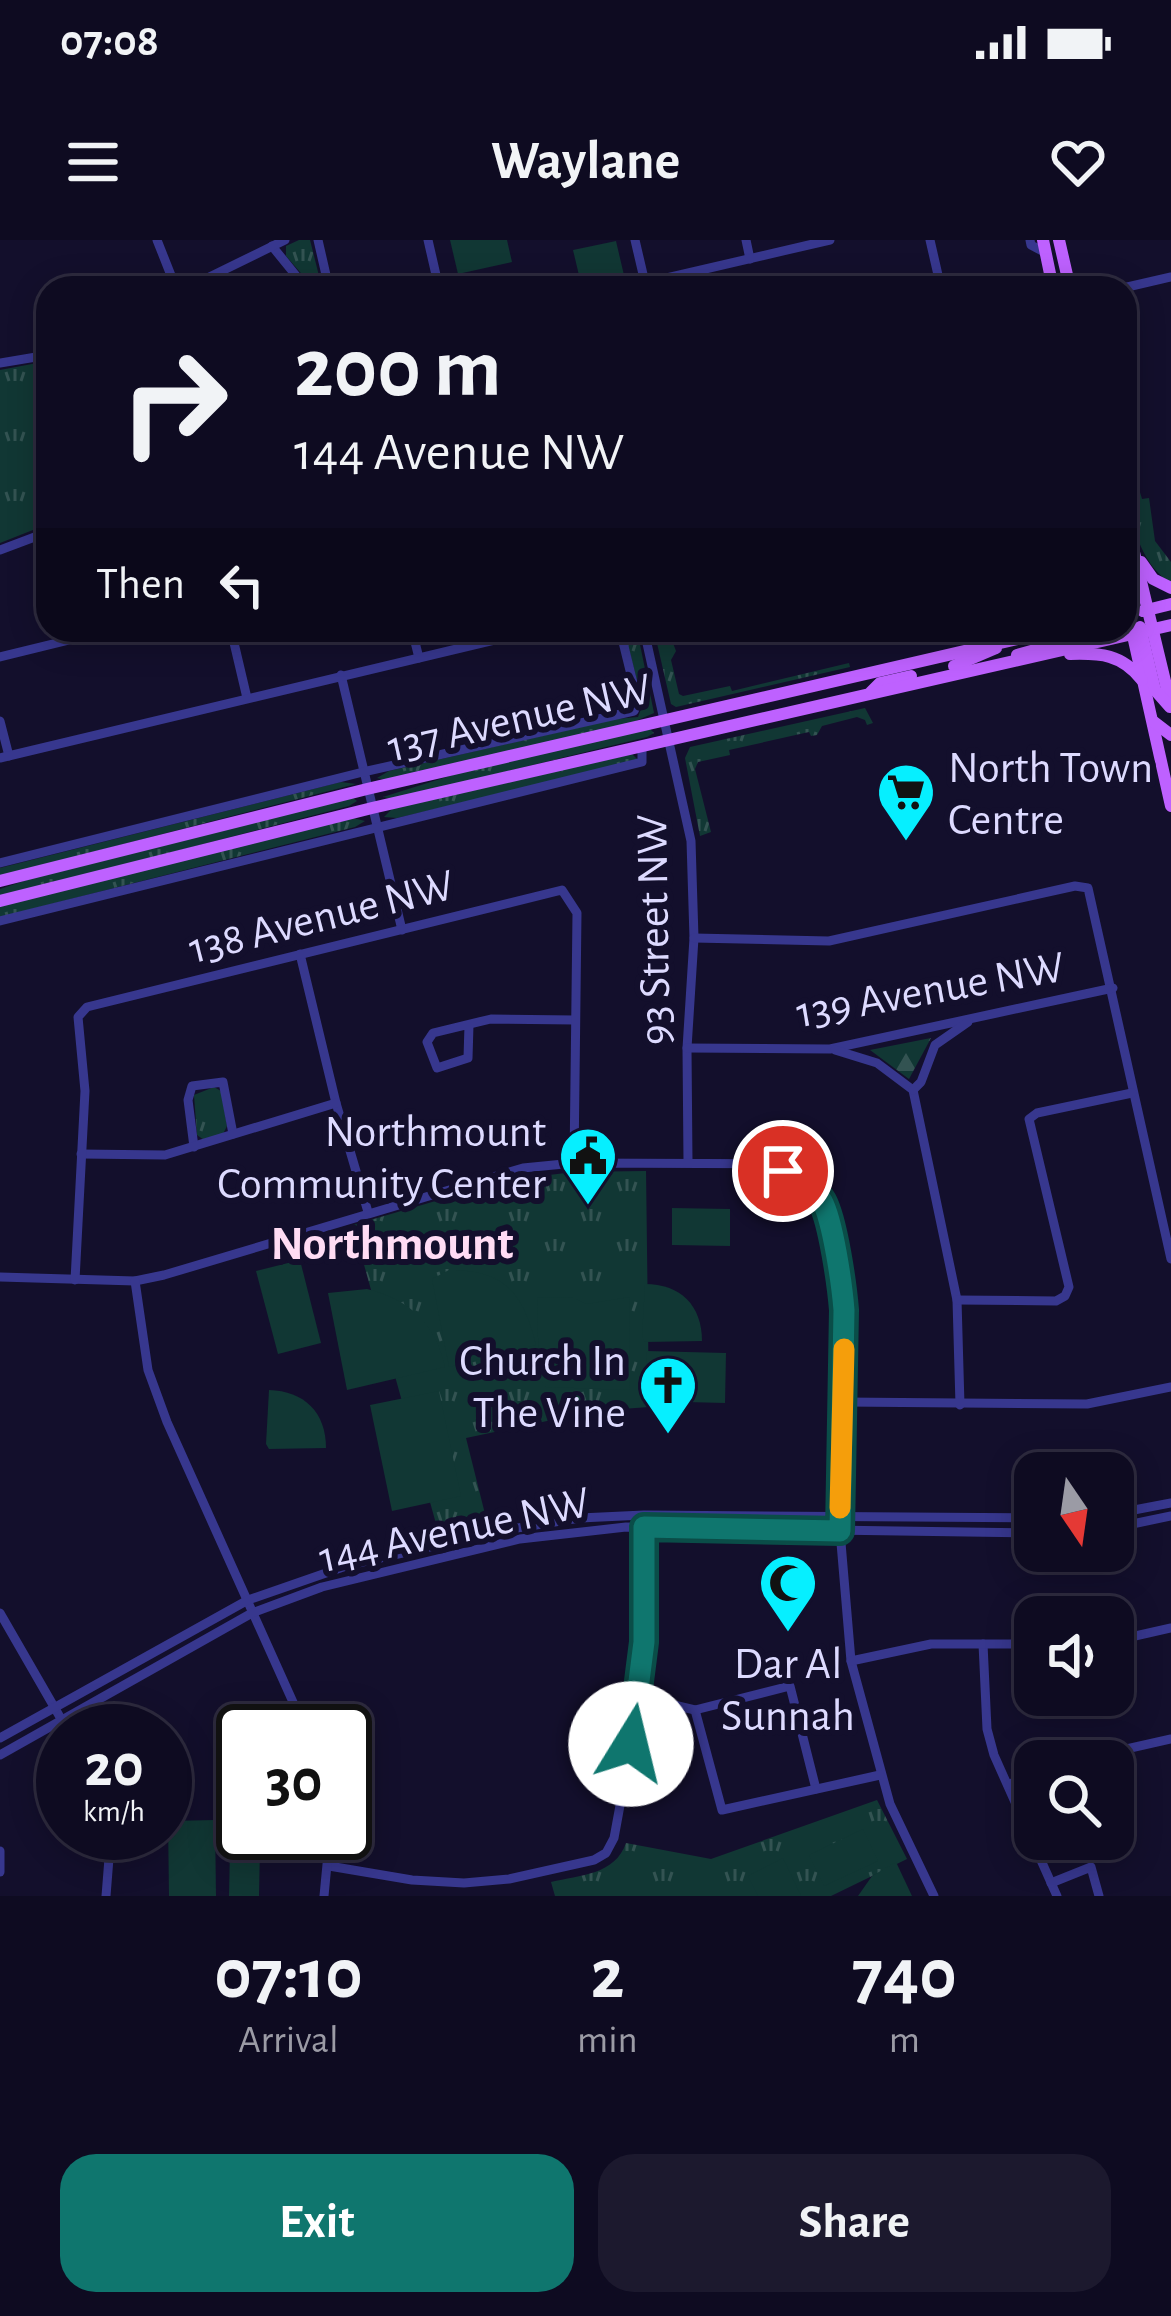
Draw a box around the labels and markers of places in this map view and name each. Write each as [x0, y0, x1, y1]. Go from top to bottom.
place label: North Town Centre [948, 746, 1153, 843]
supermarket icon: North Town Centre [875, 761, 937, 843]
place label: Northmount Community Center [217, 1110, 546, 1207]
pin [732, 1120, 834, 1222]
public building icon: Northmount Community Center [557, 1125, 619, 1207]
place label: Church In The Vine [459, 1339, 626, 1436]
church icon: Church In The Vine [637, 1354, 699, 1436]
mosque icon: Dar Al Sunnah [757, 1552, 819, 1634]
place label: Dar Al Sunnah [721, 1642, 855, 1739]

